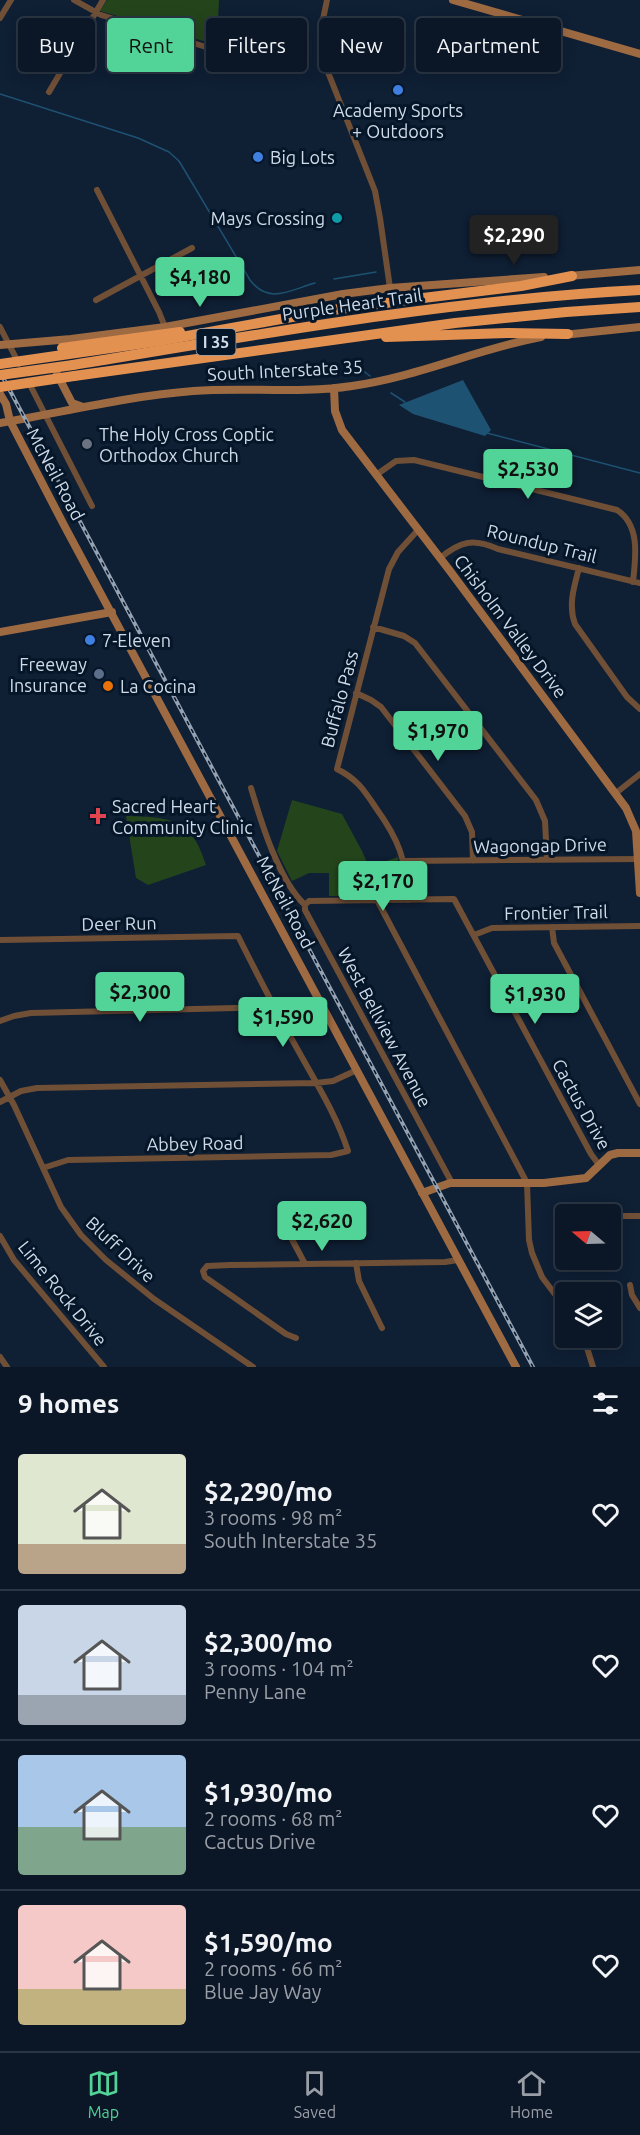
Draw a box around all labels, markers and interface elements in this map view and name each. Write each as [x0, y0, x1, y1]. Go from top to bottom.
chip: Buy [18, 18, 95, 72]
chip: Rent [107, 18, 194, 72]
chip: Filters [206, 18, 307, 72]
chip: New [319, 18, 404, 72]
chip: Apartment [416, 18, 561, 72]
marker: Academy Sports + Outdoors [391, 83, 405, 97]
place label: Academy Sports + Outdoors [333, 100, 463, 141]
place label: Big Lots [270, 147, 335, 167]
marker: Big Lots [251, 150, 265, 164]
place label: Mays Crossing [211, 208, 325, 228]
marker: Mays Crossing [330, 211, 344, 225]
pin: $2,290 [465, 215, 563, 266]
text: $2,290 [483, 223, 545, 246]
pin: $4,180 [151, 257, 249, 308]
text: $4,180 [169, 265, 231, 288]
street label: Purple Heart Trail [281, 284, 424, 324]
road number: I 35 [196, 329, 236, 355]
street label: South Interstate 35 [207, 356, 363, 384]
street label: McNeil Road [23, 424, 89, 524]
place label: The Holy Cross Coptic Orthodox Church [99, 424, 274, 465]
marker: The Holy Cross Coptic Orthodox Church [80, 437, 94, 451]
pin: $2,530 [479, 449, 577, 500]
text: $2,530 [497, 457, 559, 480]
street label: Roundup Trail [485, 520, 599, 566]
street label: Chisholm Valley Drive [451, 551, 571, 701]
place label: 7-Eleven [102, 630, 171, 650]
marker: 7-Eleven [83, 633, 97, 647]
street label: Buffalo Pass [316, 648, 362, 750]
place label: Freeway Insurance [9, 654, 87, 695]
marker: Freeway Insurance [92, 667, 106, 681]
place label: La Cocina [120, 676, 196, 696]
marker: La Cocina [101, 679, 115, 693]
pin: $1,970 [389, 711, 487, 762]
text: $1,970 [407, 719, 469, 742]
place label: Sacred Heart Community Clinic [112, 796, 253, 837]
marker: Sacred Heart Community Clinic [89, 807, 107, 825]
street label: Wagongap Drive [473, 834, 607, 856]
street label: McNeil Road [253, 852, 319, 952]
pin: $2,170 [334, 861, 432, 912]
text: $2,170 [352, 869, 414, 892]
street label: Frontier Trail [504, 901, 608, 923]
street label: Deer Run [81, 912, 157, 934]
street label: West Bellview Avenue [334, 944, 436, 1110]
pin: $2,300 [91, 972, 189, 1023]
pin: $1,930 [486, 974, 584, 1025]
text: $2,300 [109, 980, 171, 1003]
text: $1,930 [504, 982, 566, 1005]
pin: $1,590 [234, 997, 332, 1048]
text: $1,590 [252, 1005, 314, 1028]
street label: Cactus Drive [549, 1055, 615, 1153]
street label: Abbey Road [146, 1132, 244, 1154]
pin: $2,620 [273, 1201, 371, 1252]
north arrow [555, 1204, 621, 1270]
map controls [555, 1204, 621, 1348]
text: $2,620 [291, 1209, 353, 1232]
street label: Bluff Drive [82, 1212, 160, 1286]
street label: Lime Rock Drive [15, 1237, 111, 1349]
button: layers [555, 1282, 621, 1348]
icon: filters [589, 1387, 622, 1420]
text: 9 homes [18, 1389, 119, 1418]
text: $2,290/mo [204, 1477, 333, 1506]
icon: home [66, 1478, 138, 1550]
icon: heart [589, 1498, 622, 1531]
text: 3 rooms · 98 m² [204, 1506, 342, 1529]
text: South Interstate 35 [204, 1529, 377, 1552]
text: $2,300/mo [204, 1628, 333, 1657]
icon: home [66, 1629, 138, 1701]
icon: heart [589, 1649, 622, 1682]
text: 3 rooms · 104 m² [204, 1657, 354, 1680]
text: Penny Lane [204, 1680, 306, 1703]
text: $1,930/mo [204, 1778, 333, 1807]
icon: home [66, 1779, 138, 1851]
icon: heart [589, 1799, 622, 1832]
text: 2 rooms · 68 m² [204, 1807, 342, 1830]
text: Cactus Drive [204, 1830, 316, 1853]
text: $1,590/mo [204, 1928, 333, 1957]
icon: home [66, 1929, 138, 2001]
icon: heart [589, 1949, 622, 1982]
text: 2 rooms · 66 m² [204, 1957, 342, 1980]
text: Blue Jay Way [204, 1980, 321, 2003]
tab: Map [87, 2067, 120, 2121]
tab: Saved [294, 2067, 336, 2121]
tab: Home [510, 2067, 553, 2121]

